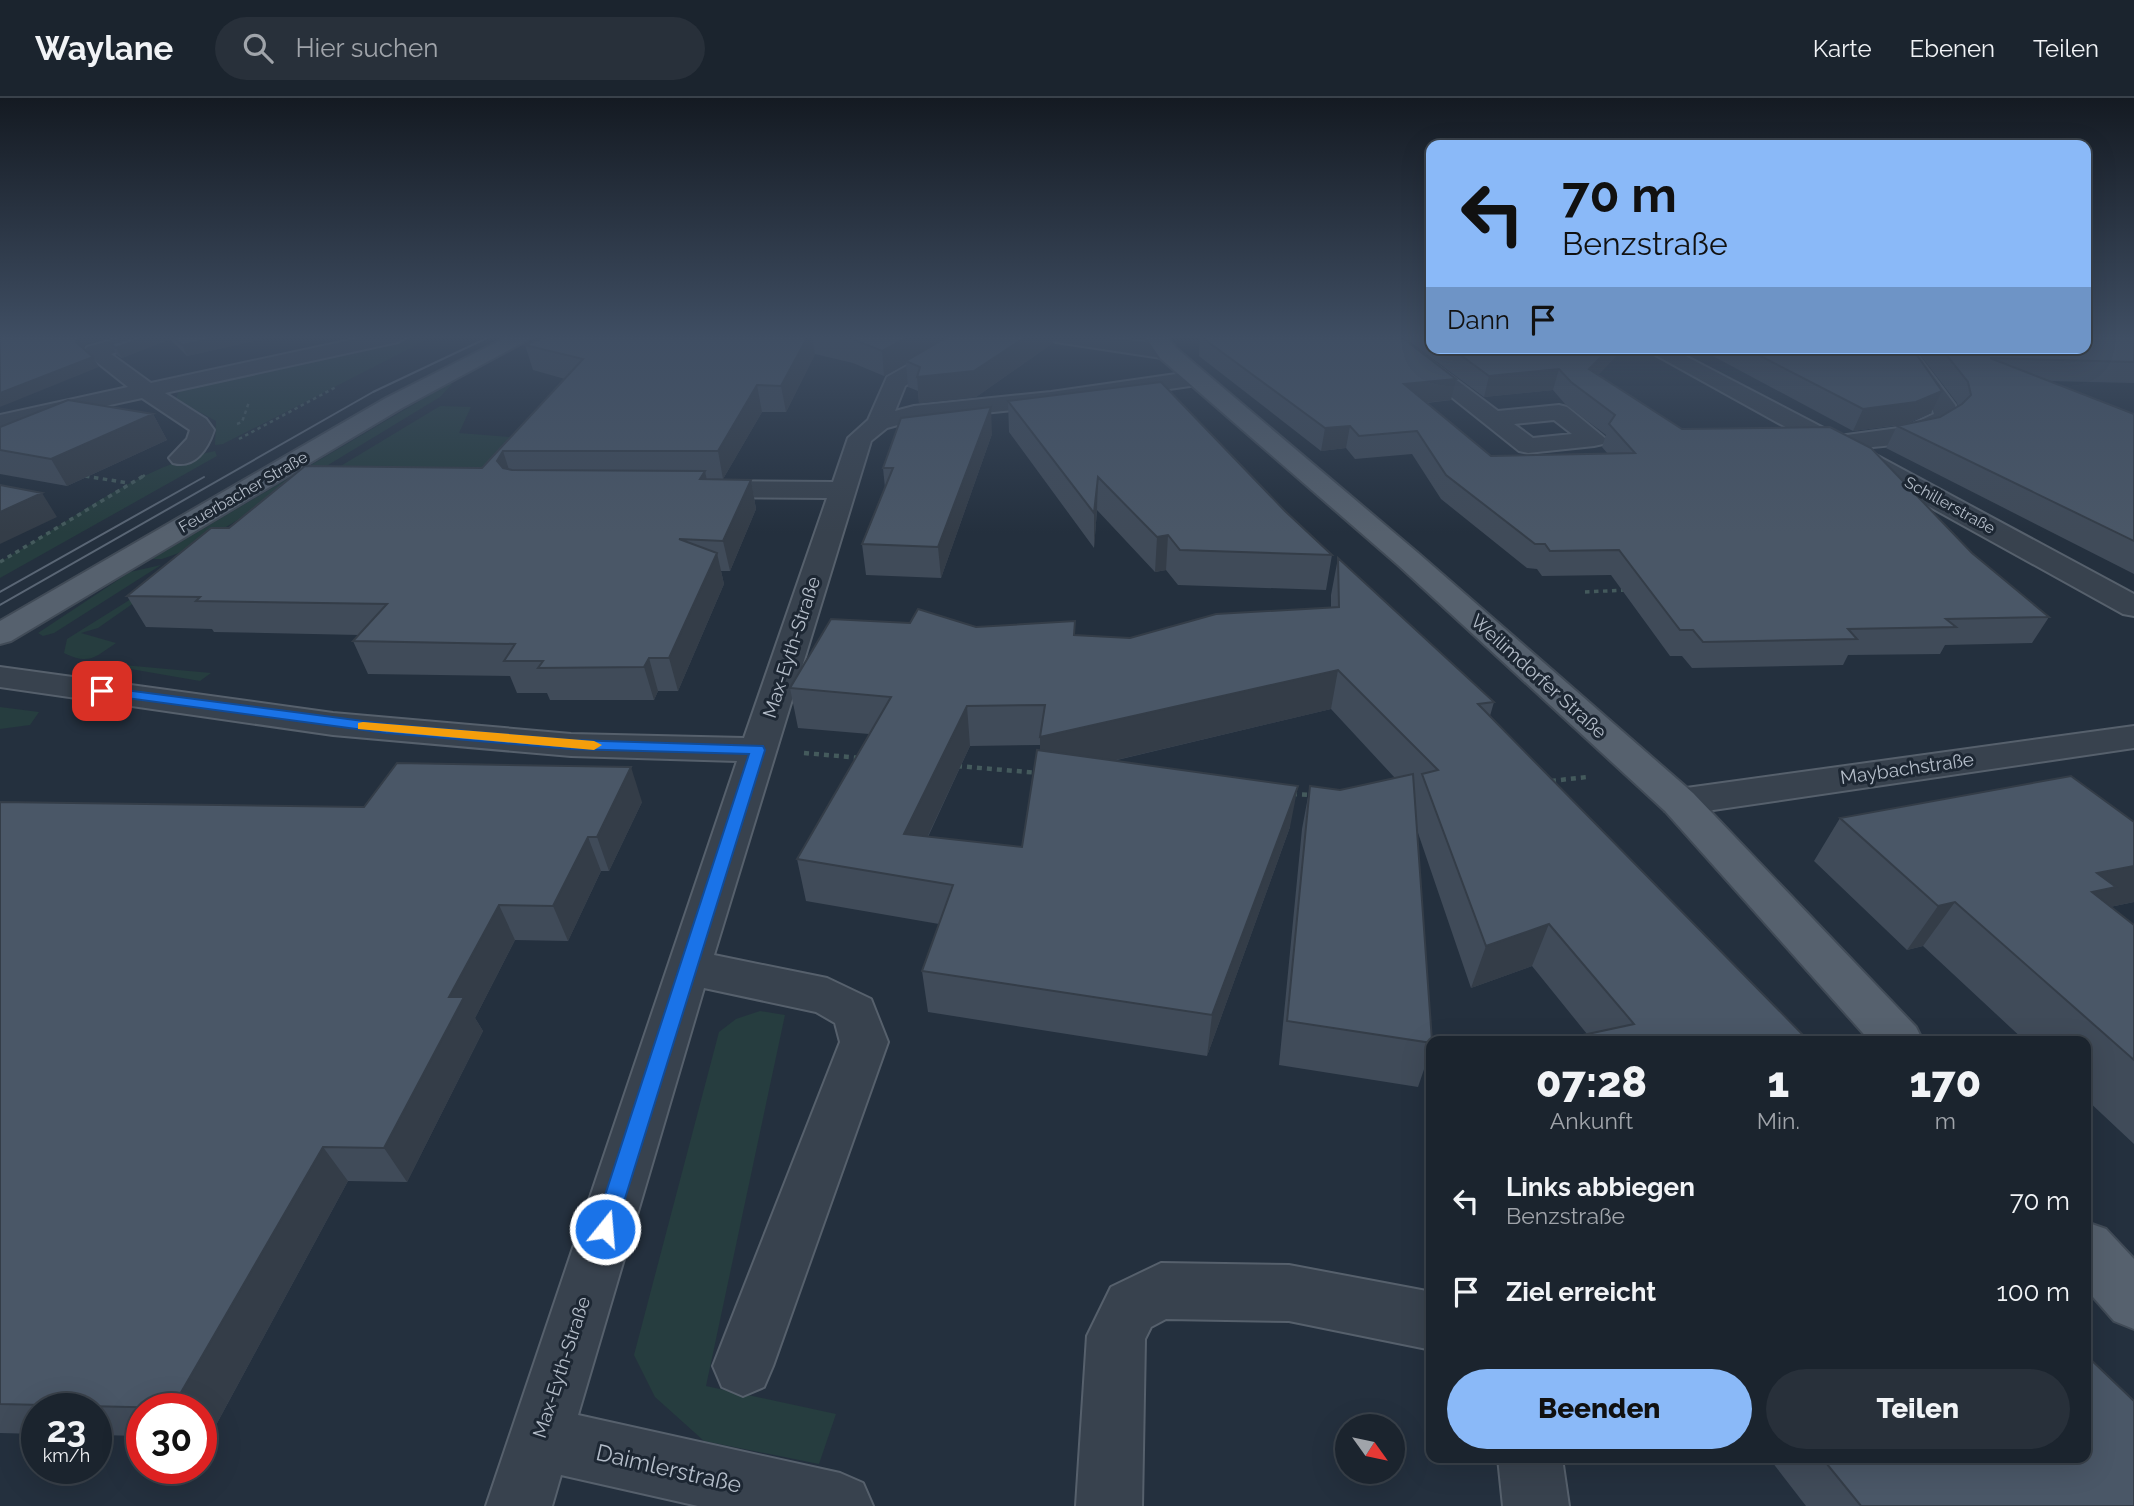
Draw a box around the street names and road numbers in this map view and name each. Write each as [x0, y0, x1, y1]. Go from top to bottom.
street label: Feuerbacher Straße [175, 447, 311, 537]
street label: Schillerstraße [1901, 472, 1999, 538]
street label: Max-Eyth-Straße [758, 573, 824, 721]
street label: Weilimdorfer Straße [1467, 609, 1611, 743]
street label: Maybachstraße [1839, 748, 1975, 788]
street label: Max-Eyth-Straße [528, 1293, 594, 1441]
street label: Daimlerstraße [594, 1438, 744, 1498]

